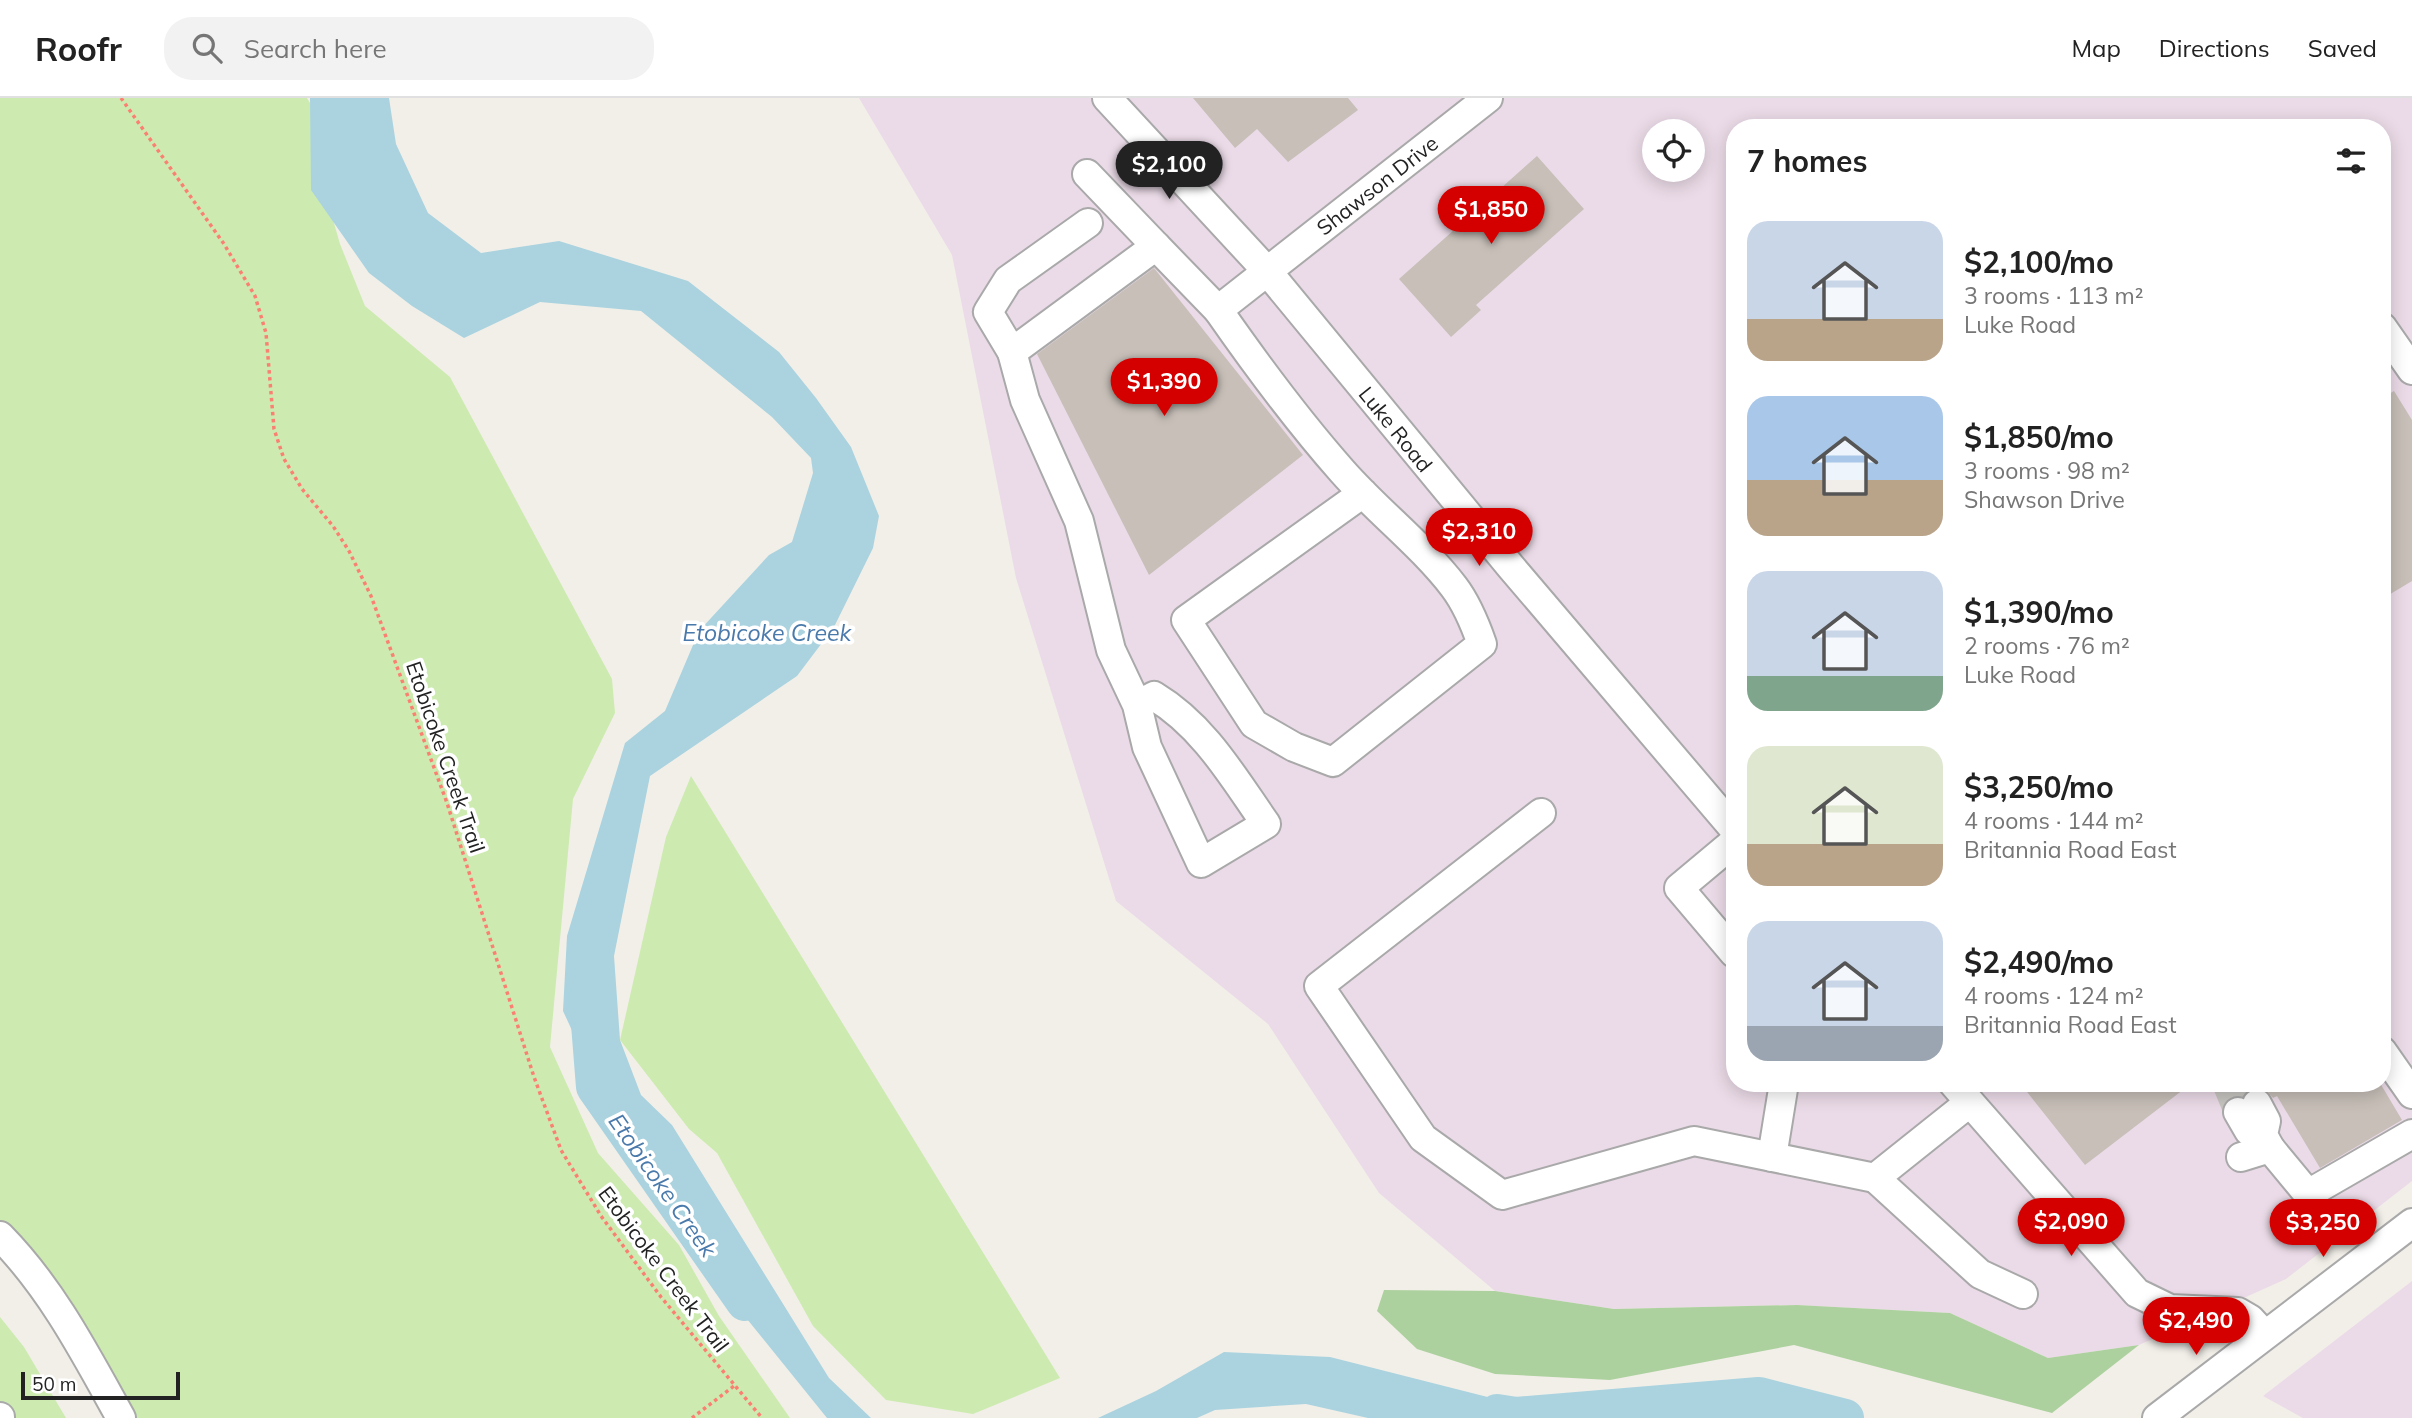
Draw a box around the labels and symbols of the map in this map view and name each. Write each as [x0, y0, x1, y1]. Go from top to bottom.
street label: Shawson Drive [1311, 130, 1443, 240]
pin: $2,100 [1112, 141, 1226, 201]
pin: $1,850 [1434, 186, 1548, 246]
pin: $1,390 [1107, 358, 1221, 418]
street label: Luke Road [1354, 381, 1438, 477]
pin: $2,310 [1422, 508, 1536, 568]
water label: Etobicoke Creek [683, 618, 853, 647]
street label: Etobicoke Creek Trail [401, 658, 491, 856]
water label: Etobicoke Creek [603, 1107, 724, 1263]
street label: Etobicoke Creek Trail [593, 1181, 735, 1357]
pin: $2,090 [2014, 1198, 2128, 1258]
pin: $3,250 [2266, 1200, 2380, 1259]
pin: $2,490 [2139, 1298, 2253, 1357]
scale bar [21, 1369, 180, 1401]

